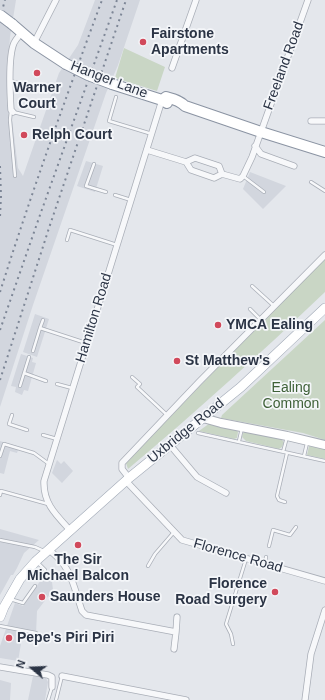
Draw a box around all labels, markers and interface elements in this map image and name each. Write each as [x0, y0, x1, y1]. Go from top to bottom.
street label: Freeland Road [260, 20, 308, 112]
place label: Fairstone Apartments [151, 26, 229, 58]
marker: Fairstone Apartments [138, 37, 148, 47]
street label: Hanger Lane [68, 58, 150, 102]
marker: Warner Court [32, 68, 42, 78]
place label: Warner Court [13, 80, 61, 112]
place label: Relph Court [32, 127, 112, 143]
marker: Relph Court [19, 130, 29, 140]
street label: Hamilton Road [72, 271, 116, 365]
place label: YMCA Ealing [226, 317, 313, 333]
marker: YMCA Ealing [213, 320, 223, 330]
place label: St Matthew's [185, 353, 270, 369]
marker: St Matthew's [172, 356, 182, 366]
park label: Ealing Common [263, 380, 319, 412]
street label: Uxbridge Road [144, 395, 228, 467]
street label: Florence Road [192, 535, 284, 577]
marker: The Sir Michael Balcon [73, 540, 83, 550]
place label: The Sir Michael Balcon [27, 552, 129, 584]
place label: Florence Road Surgery [175, 576, 267, 608]
marker: Florence Road Surgery [270, 587, 280, 597]
place label: Saunders House [50, 589, 160, 605]
marker: Saunders House [37, 592, 47, 602]
place label: Pepe's Piri Piri [17, 630, 114, 646]
marker: Pepe's Piri Piri [4, 633, 14, 643]
north arrow [12, 648, 52, 688]
text: N [14, 658, 28, 670]

